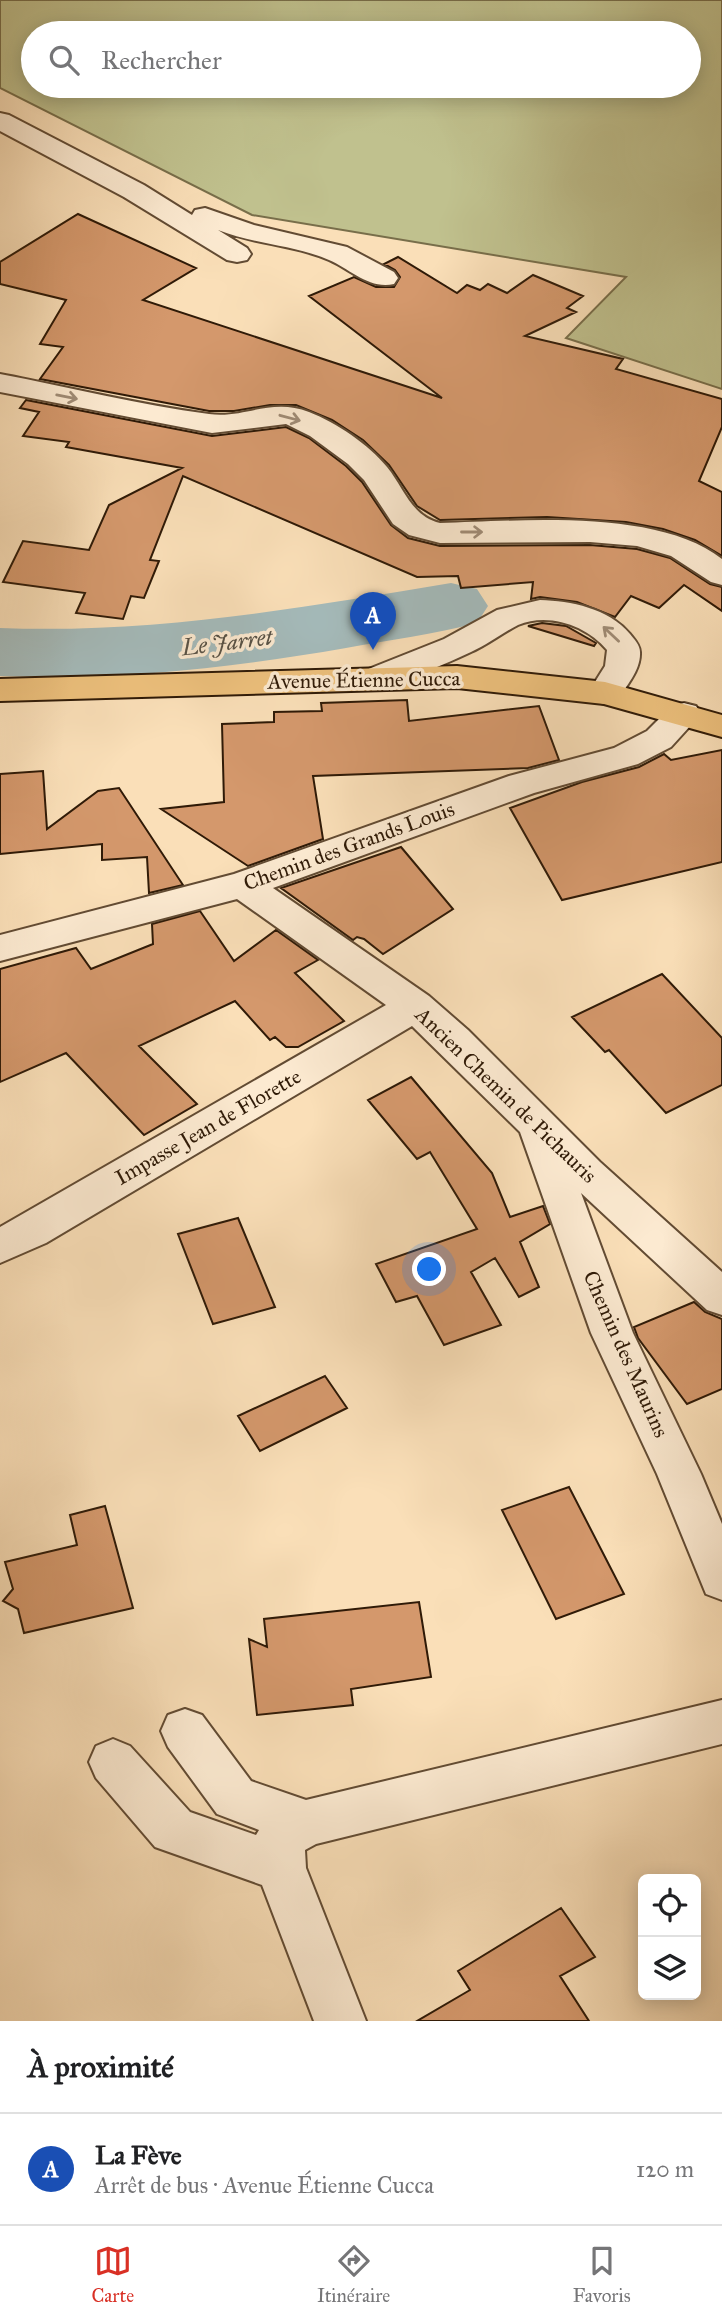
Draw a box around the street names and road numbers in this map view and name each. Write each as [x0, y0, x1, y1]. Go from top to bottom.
street label: Avenue Étienne Cucca [266, 664, 461, 695]
street label: Chemin des Grands Louis [240, 796, 458, 896]
street label: Ancien Chemin de Pichauris [409, 1001, 602, 1188]
street label: Impasse Jean de Florette [111, 1063, 306, 1191]
street label: Chemin des Maurins [578, 1267, 674, 1441]

